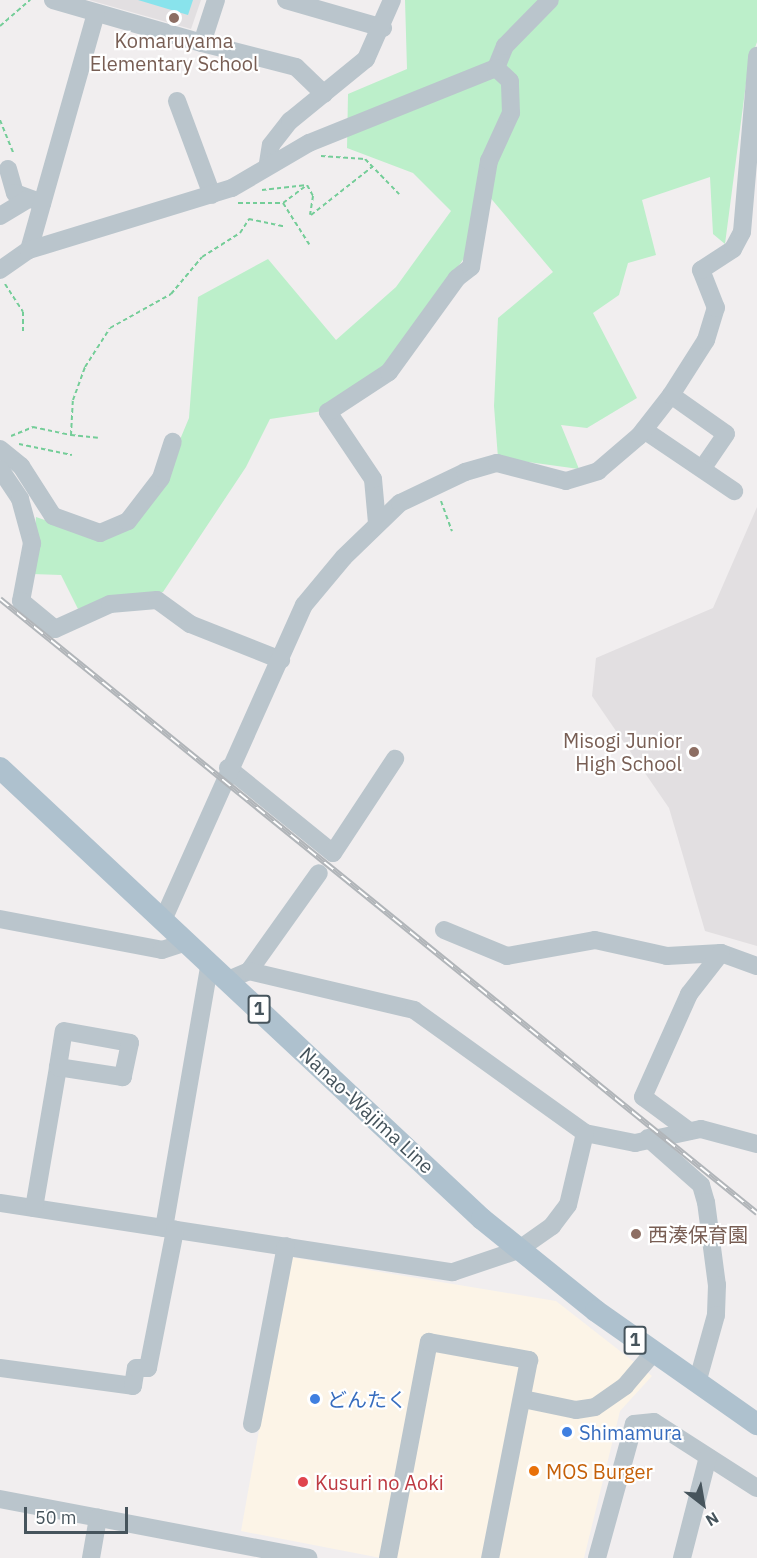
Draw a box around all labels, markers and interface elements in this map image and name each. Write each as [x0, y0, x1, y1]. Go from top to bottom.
marker: Komaruyama Elementary School [167, 11, 181, 25]
place label: Komaruyama Elementary School [90, 28, 258, 75]
place label: Misogi Junior High School [563, 728, 682, 775]
marker: Misogi Junior High School [687, 745, 701, 759]
road number: 1 [247, 994, 271, 1024]
street label: Nanao-Wajima Line [295, 1042, 439, 1178]
place label: 西湊保育園 [648, 1222, 748, 1246]
marker: 西湊保育園 [629, 1227, 643, 1241]
road number: 1 [623, 1325, 647, 1355]
place label: どんたく [327, 1387, 407, 1411]
marker: どんたく [308, 1392, 322, 1406]
place label: Shimamura [579, 1420, 682, 1444]
marker: Shimamura [560, 1425, 574, 1439]
place label: MOS Burger [546, 1459, 653, 1483]
marker: MOS Burger [527, 1464, 541, 1478]
place label: Kusuri no Aoki [315, 1470, 444, 1494]
north arrow [673, 1474, 733, 1534]
marker: Kusuri no Aoki [296, 1475, 310, 1489]
scale bar [27, 1495, 130, 1533]
text: 50 m [35, 1506, 77, 1529]
text: N [702, 1508, 722, 1531]

